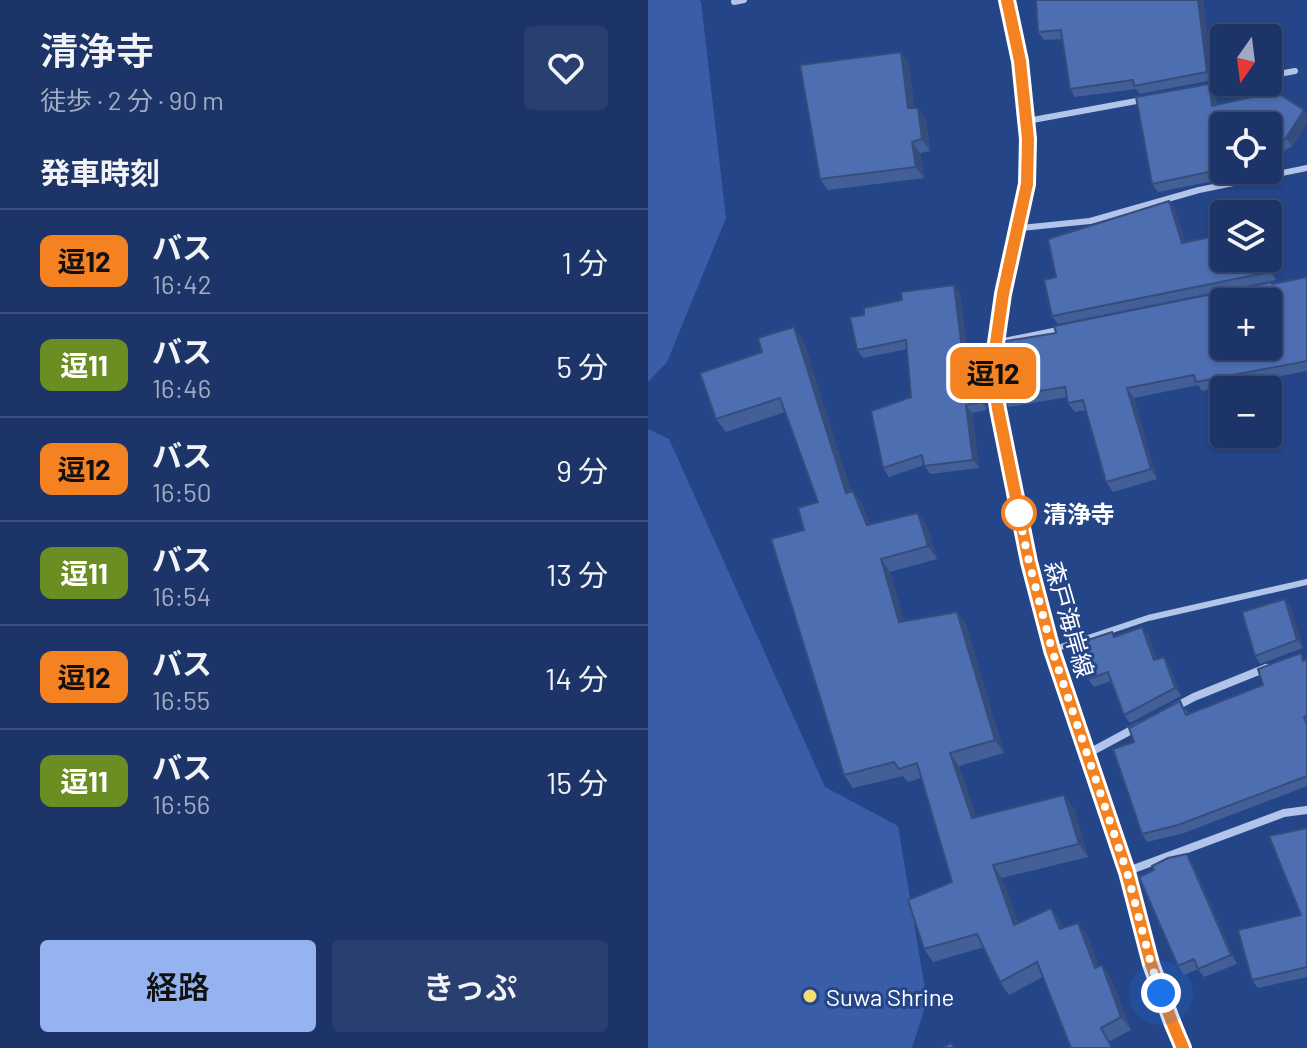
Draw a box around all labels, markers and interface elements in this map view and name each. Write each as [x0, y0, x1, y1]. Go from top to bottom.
north arrow [1210, 24, 1282, 96]
map controls [1210, 24, 1282, 448]
button: heart [524, 26, 608, 110]
text: 清浄寺 [40, 27, 154, 73]
text: 徒歩 · 2 分 · 90 m [40, 84, 224, 115]
button: locate [1210, 112, 1282, 184]
text: 発車時刻 [40, 154, 160, 190]
button: layers [1210, 200, 1282, 272]
text: バス [152, 229, 212, 265]
text: 逗12 [57, 244, 111, 278]
text: 1 分 [562, 244, 608, 280]
text: 16:42 [152, 268, 212, 299]
button: + [1210, 288, 1282, 360]
text: バス [152, 333, 212, 369]
line badge: 逗12 [947, 347, 1039, 399]
text: 逗11 [60, 348, 108, 382]
text: 5 分 [557, 348, 608, 384]
text: 逗12 [966, 356, 1020, 390]
text: 16:46 [152, 372, 211, 403]
button: − [1210, 376, 1282, 448]
text: バス [152, 437, 212, 473]
text: 逗12 [57, 452, 111, 486]
text: 9 分 [556, 452, 608, 488]
text: 16:50 [152, 476, 211, 507]
marker: 清浄寺 [1002, 496, 1036, 530]
place label: 清浄寺 [1043, 499, 1115, 528]
text: バス [152, 541, 212, 577]
text: 逗11 [60, 556, 108, 590]
text: 13 分 [546, 556, 608, 592]
street label: 森戸海岸線 [1040, 557, 1100, 681]
text: 16:54 [152, 580, 211, 611]
text: バス [152, 645, 212, 681]
text: 逗12 [57, 660, 111, 694]
text: 14 分 [545, 660, 608, 696]
text: 16:55 [152, 684, 210, 715]
text: バス [152, 749, 212, 785]
text: 逗11 [60, 764, 108, 798]
text: 15 分 [546, 764, 608, 800]
text: 16:56 [152, 788, 210, 819]
button: 経路 [40, 940, 316, 1032]
button: きっぷ [332, 940, 608, 1032]
your location [1141, 973, 1181, 1013]
place label: Suwa Shrine [826, 982, 954, 1011]
marker: Suwa Shrine [801, 987, 819, 1005]

